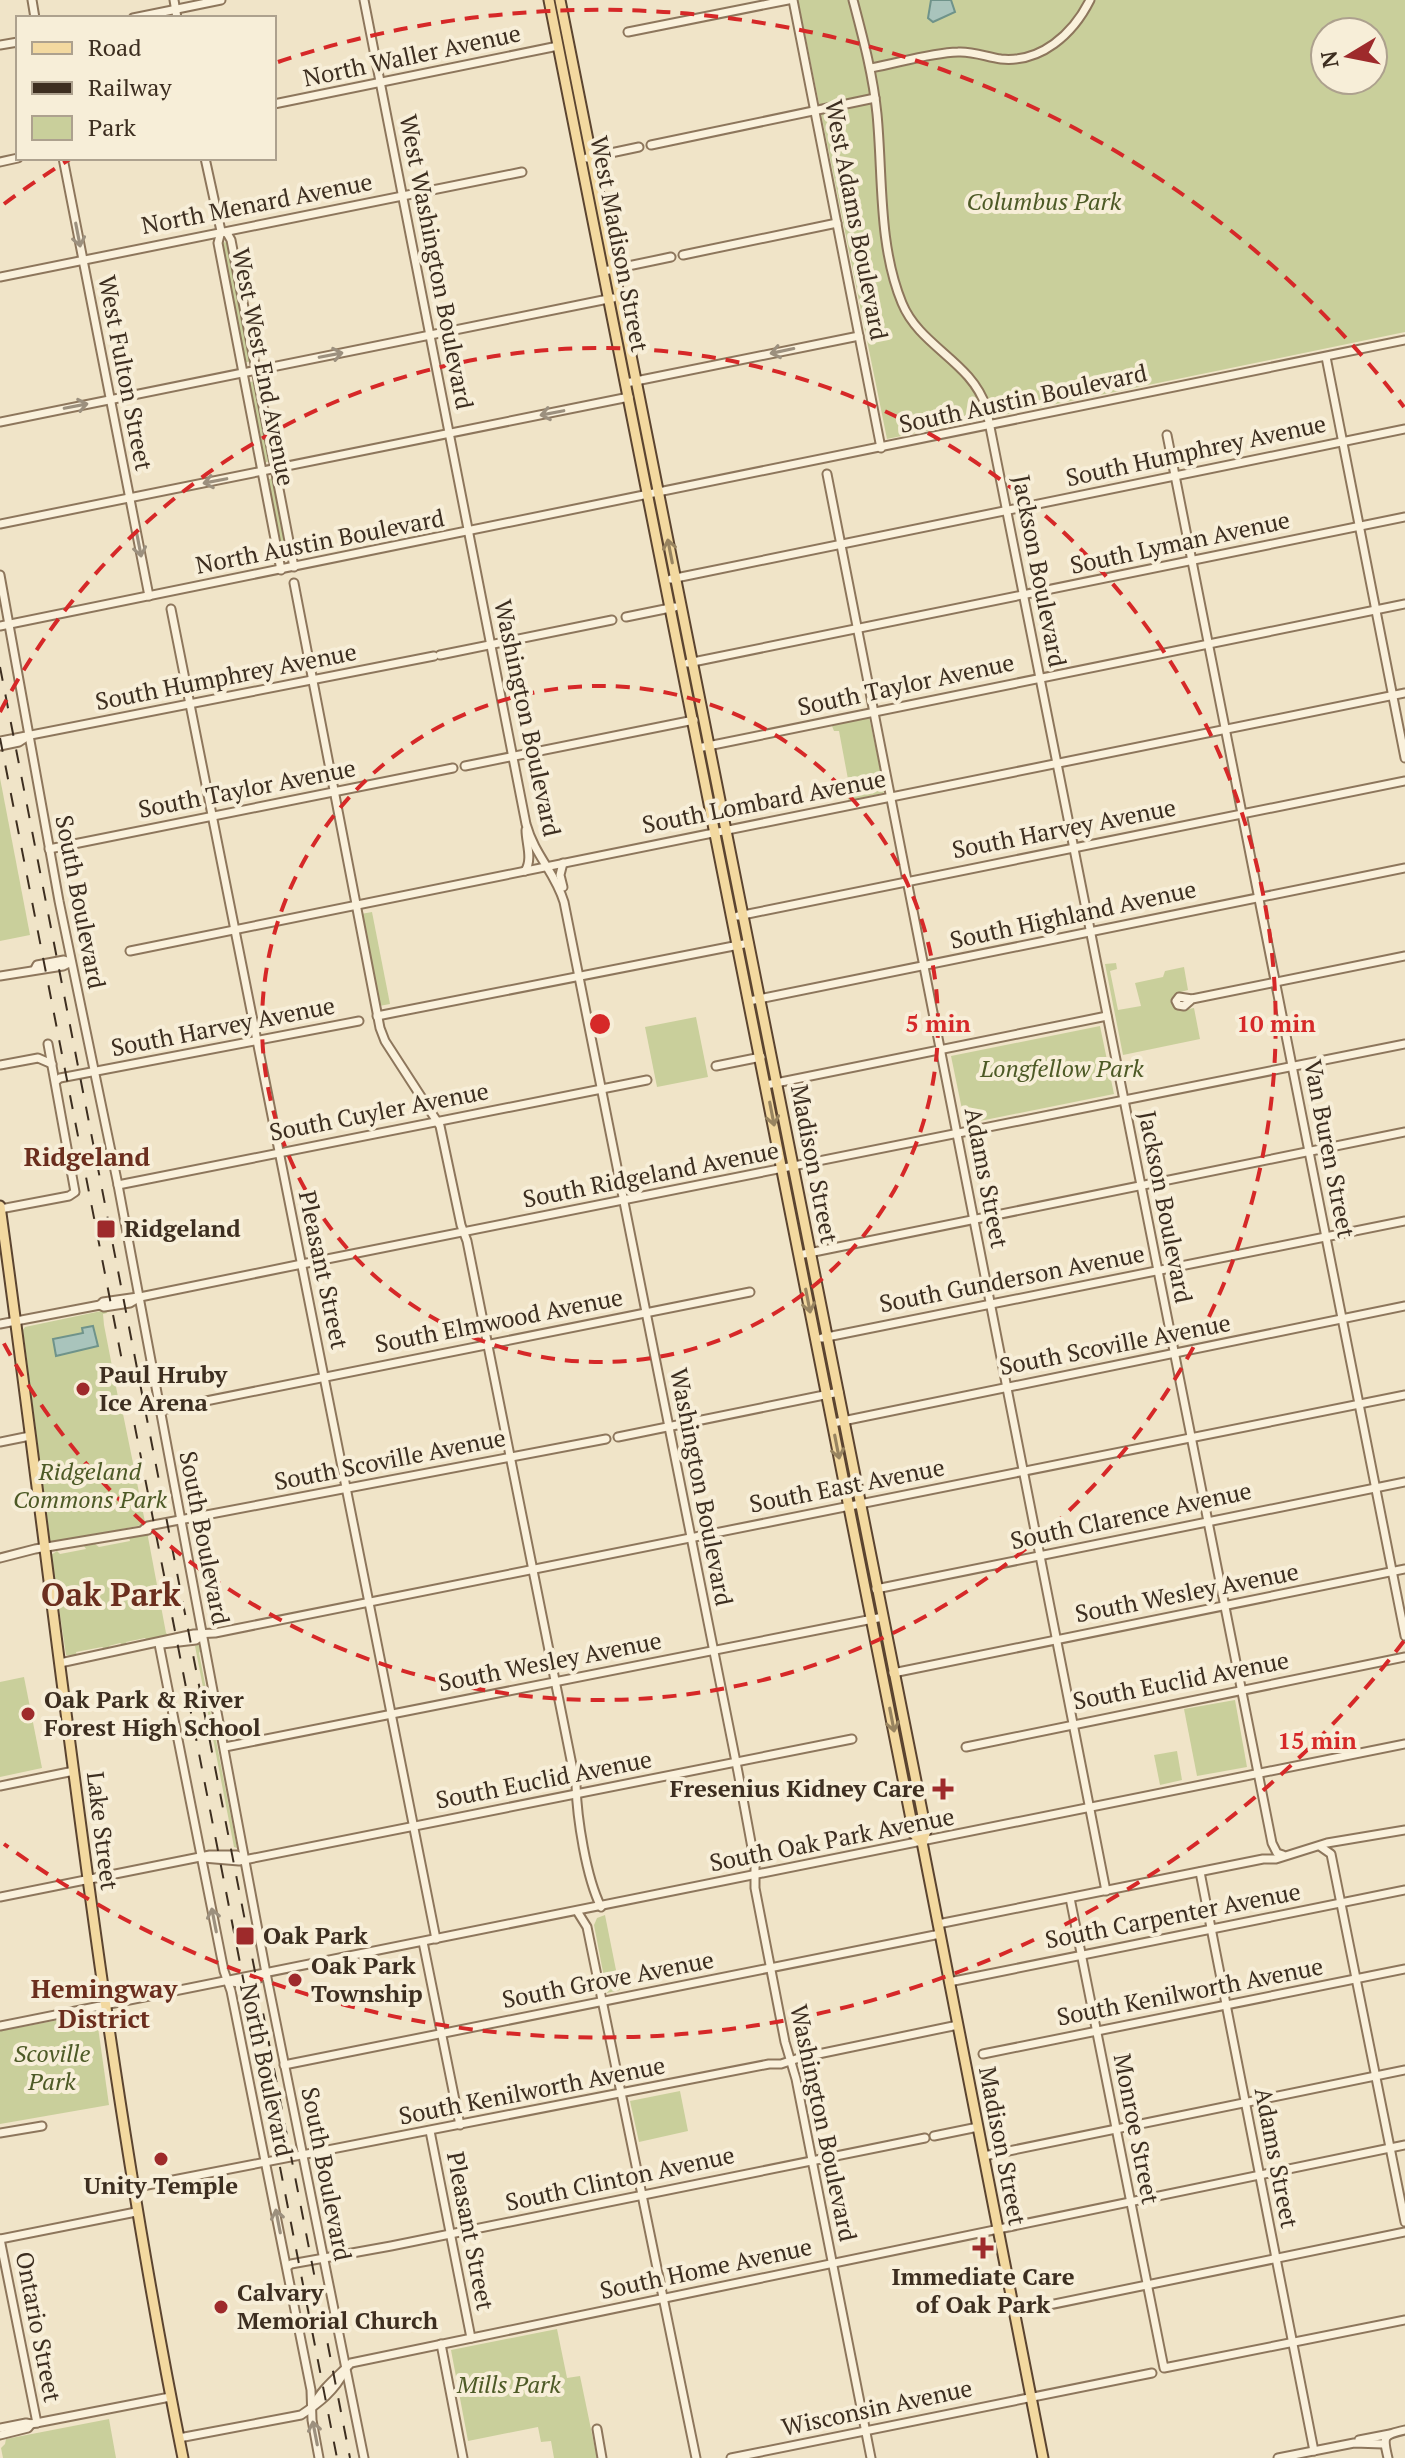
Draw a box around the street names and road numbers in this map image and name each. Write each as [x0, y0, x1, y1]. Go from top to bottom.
street label: North Waller Avenue [300, 16, 523, 94]
street label: West Adams Boulevard [818, 97, 896, 343]
street label: West Washington Boulevard [393, 112, 481, 412]
street label: West Madison Street [583, 133, 657, 355]
street label: North Menard Avenue [139, 165, 375, 241]
street label: West West End Avenue [225, 245, 303, 488]
street label: West Fulton Street [91, 272, 161, 473]
street label: South Austin Boulevard [896, 356, 1150, 440]
street label: South Humphrey Avenue [1063, 407, 1329, 493]
street label: Jackson Boulevard [1006, 472, 1074, 670]
street label: North Austin Boulevard [193, 501, 447, 581]
street label: South Lyman Avenue [1067, 503, 1293, 581]
street label: Washington Boulevard [487, 596, 569, 839]
street label: South Humphrey Avenue [93, 635, 359, 717]
street label: South Taylor Avenue [794, 645, 1017, 723]
street label: South Taylor Avenue [135, 751, 358, 825]
street label: South Lombard Avenue [639, 762, 888, 840]
street label: South Harvey Avenue [949, 791, 1178, 865]
street label: South Boulevard [48, 812, 114, 991]
street label: South Highland Avenue [947, 872, 1199, 956]
street label: South Harvey Avenue [108, 989, 337, 1063]
street label: Van Buren Street [1297, 1057, 1363, 1241]
street label: South Cuyler Avenue [267, 1074, 491, 1148]
street label: Madison Street [784, 1082, 846, 1246]
street label: Adams Street [958, 1105, 1016, 1251]
street label: Jackson Boulevard [1132, 1108, 1200, 1306]
street label: South Ridgeland Avenue [520, 1133, 782, 1215]
street label: Pleasant Street [292, 1188, 356, 1352]
street label: South Gunderson Avenue [876, 1237, 1147, 1319]
street label: South Elmwood Avenue [372, 1280, 625, 1360]
street label: South Scoville Avenue [996, 1306, 1233, 1382]
street label: Washington Boulevard [663, 1365, 741, 1608]
street label: South Scoville Avenue [271, 1421, 508, 1497]
street label: South Boulevard [172, 1448, 238, 1627]
street label: South East Avenue [747, 1450, 947, 1520]
street label: South Clarence Avenue [1007, 1474, 1254, 1556]
street label: South Wesley Avenue [1072, 1555, 1301, 1629]
street label: South Wesley Avenue [435, 1624, 664, 1698]
street label: South Euclid Avenue [1070, 1643, 1292, 1717]
street label: South Euclid Avenue [433, 1742, 655, 1816]
street label: Lake Street [80, 1770, 126, 1892]
street label: South Oak Park Avenue [707, 1800, 957, 1878]
street label: South Carpenter Avenue [1042, 1875, 1303, 1955]
street label: South Grove Avenue [499, 1943, 716, 2015]
street label: South Kenilworth Avenue [1054, 1950, 1326, 2033]
street label: North Boulevard [233, 1980, 301, 2159]
street label: Washington Boulevard [783, 2001, 865, 2244]
street label: South Kenilworth Avenue [396, 2049, 668, 2132]
street label: Monroe Street [1107, 2051, 1167, 2207]
street label: Madison Street [972, 2064, 1034, 2228]
street label: South Boulevard [294, 2084, 360, 2263]
street label: Adams Street [1248, 2085, 1306, 2231]
street label: South Clinton Avenue [502, 2138, 737, 2218]
street label: Pleasant Street [440, 2149, 502, 2313]
street label: South Home Avenue [597, 2230, 815, 2306]
street label: Ontario Street [9, 2249, 69, 2405]
street label: Wisconsin Avenue [779, 2371, 975, 2443]

